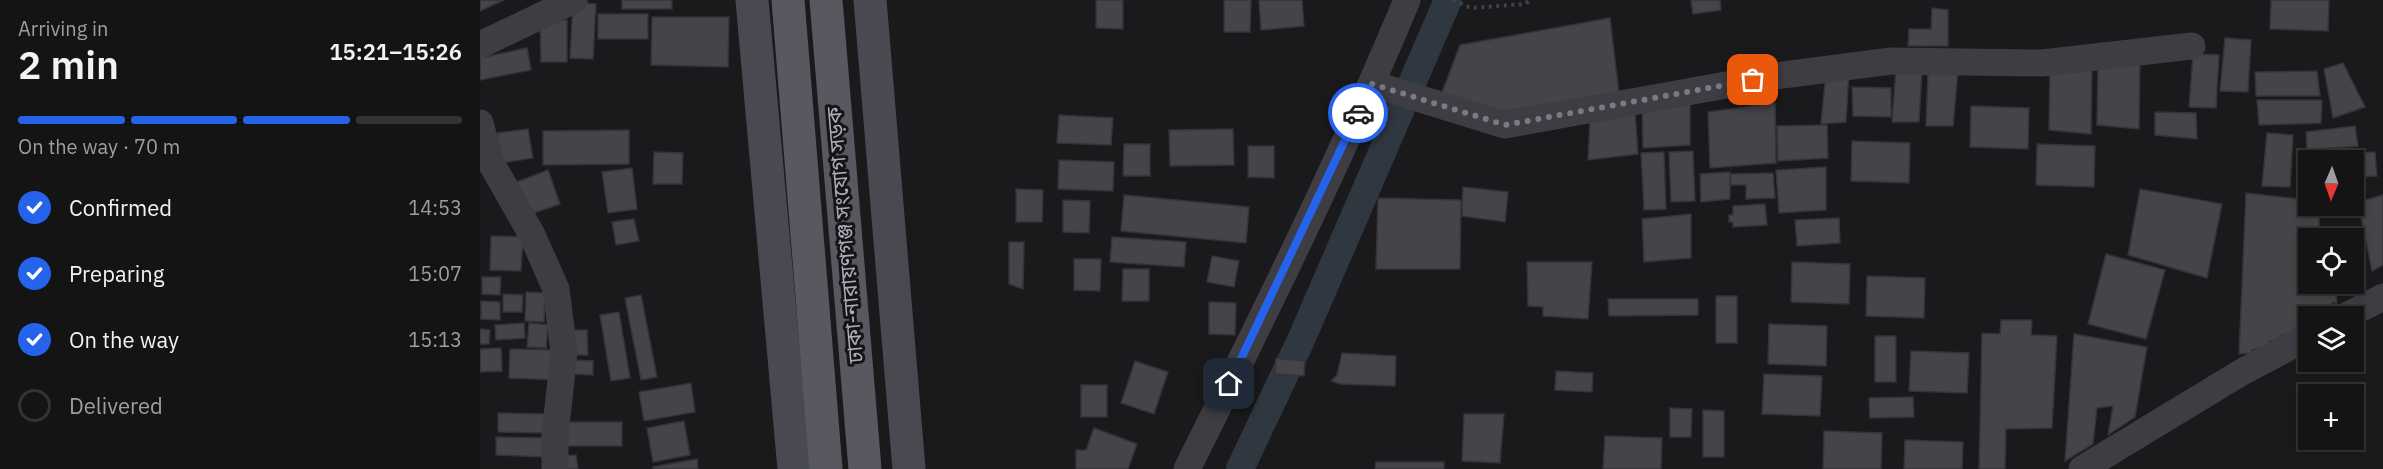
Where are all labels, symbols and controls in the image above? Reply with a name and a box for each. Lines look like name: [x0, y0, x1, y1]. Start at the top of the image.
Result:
text: Arriving in: [18, 15, 108, 42]
text: 15:21–15:26: [329, 37, 462, 66]
text: 2 min: [18, 39, 119, 90]
pin: [1727, 54, 1778, 105]
icon: bag: [1736, 63, 1769, 96]
courier: [1328, 83, 1388, 143]
icon: car: [1342, 97, 1375, 130]
street label: ঢাকা-নারায়ণগঞ্জ সংযোগ সড়ক: [819, 105, 869, 365]
text: On the way · 70 m: [18, 133, 180, 160]
north arrow: [2298, 150, 2364, 216]
map controls: [2298, 150, 2364, 450]
icon: check: [18, 191, 51, 224]
text: Confirmed: [69, 193, 172, 222]
text: 14:53: [408, 194, 462, 221]
button: locate: [2298, 228, 2364, 294]
icon: check: [18, 257, 51, 290]
text: Preparing: [69, 259, 164, 288]
text: 15:07: [408, 260, 462, 287]
button: layers: [2298, 306, 2364, 372]
icon: check: [18, 323, 51, 356]
text: On the way: [69, 325, 179, 354]
text: 15:13: [408, 326, 462, 353]
pin: [1203, 358, 1254, 409]
icon: home: [1212, 367, 1245, 400]
button: +: [2298, 384, 2364, 450]
text: Delivered: [69, 391, 163, 420]

